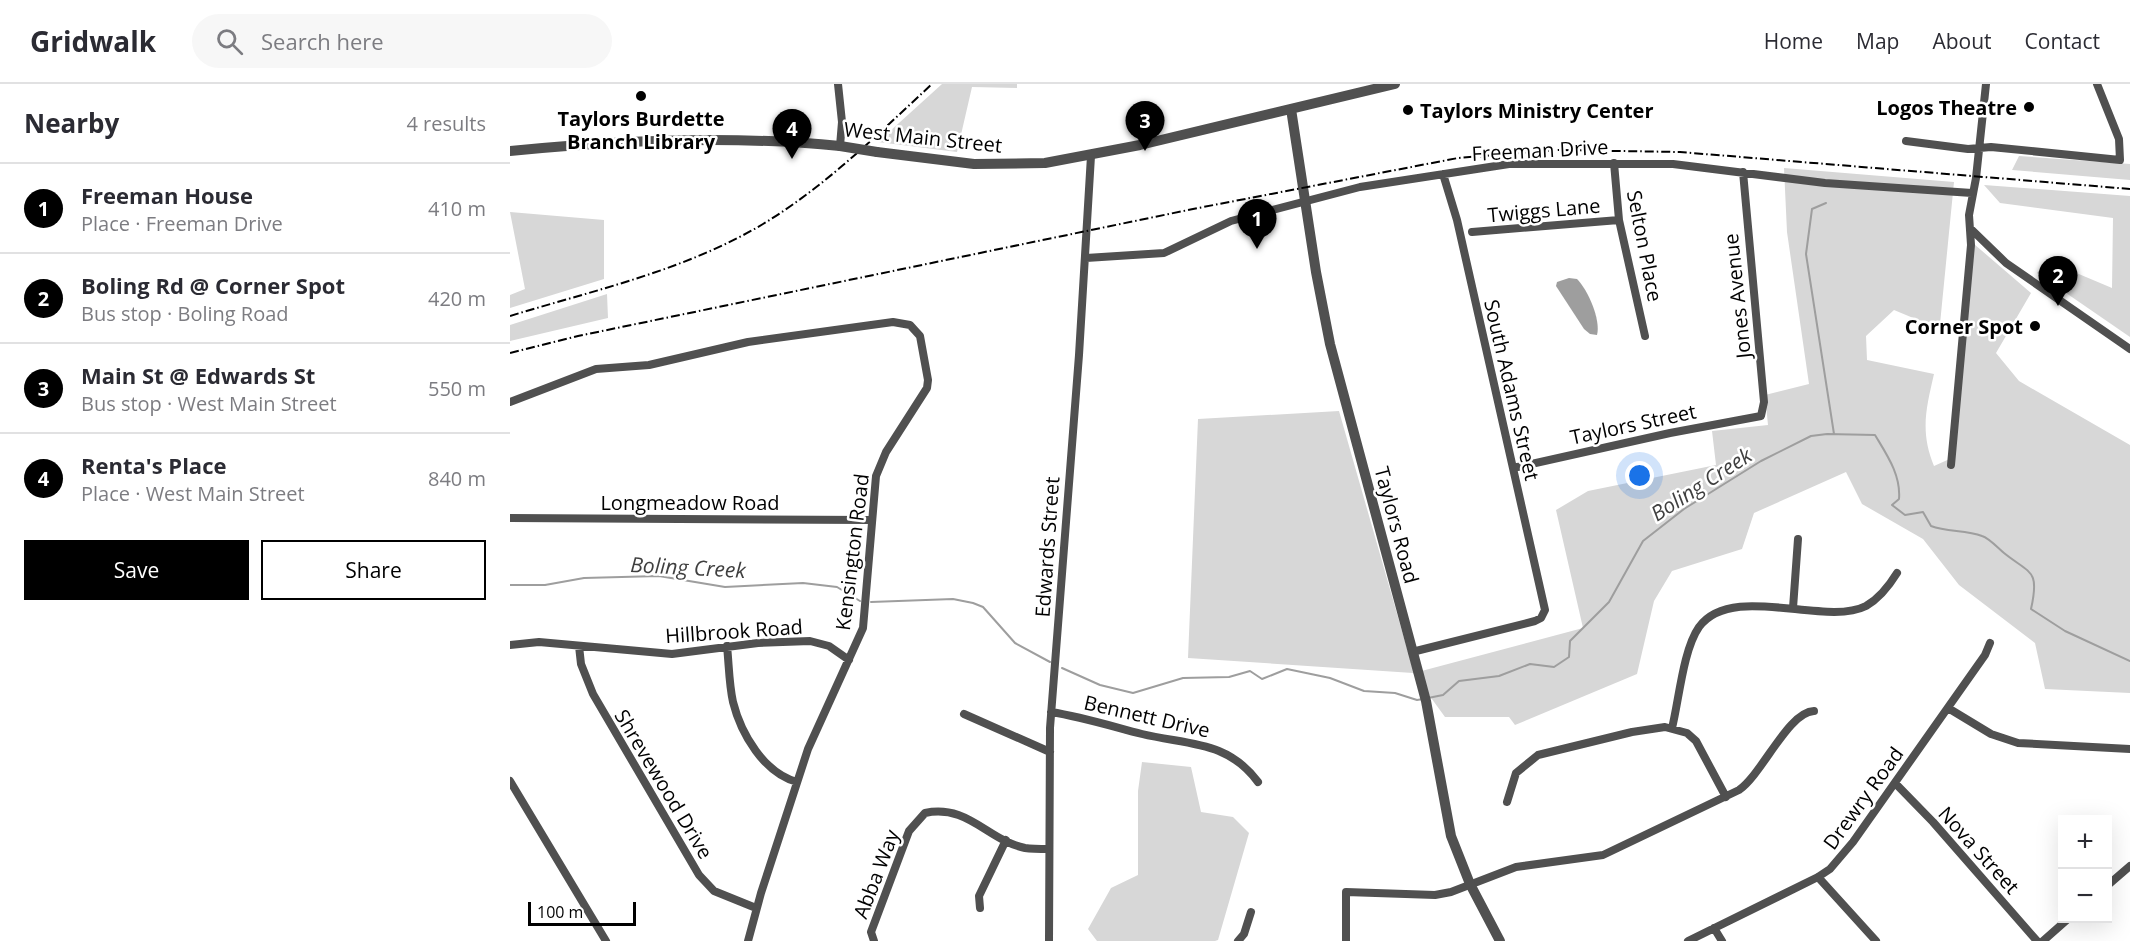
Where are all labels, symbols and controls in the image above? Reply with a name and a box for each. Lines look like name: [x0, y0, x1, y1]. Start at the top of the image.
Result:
search box: [192, 14, 612, 68]
text: Gridwalk: [30, 22, 156, 60]
icon: search: [213, 25, 246, 58]
text: Search here: [261, 26, 384, 56]
text: Home: [1764, 27, 1823, 55]
text: Map: [1856, 27, 1899, 55]
text: About: [1932, 27, 1992, 55]
text: Contact: [2025, 27, 2100, 55]
marker: Taylors Burdette Branch Library: [634, 89, 648, 103]
place label: Logos Theatre: [1876, 94, 2017, 121]
place label: Taylors Ministry Center: [1420, 97, 1654, 124]
marker: Logos Theatre: [2022, 100, 2036, 114]
pin: 3: [1126, 101, 1164, 151]
marker: Taylors Ministry Center: [1401, 103, 1415, 117]
text: Nearby: [24, 105, 119, 141]
place label: Taylors Burdette Branch Library: [557, 105, 725, 155]
text: 4 results: [406, 110, 486, 137]
pin: 4: [772, 110, 812, 159]
street label: West Main Street: [843, 115, 1003, 159]
street label: Freeman Drive: [1471, 133, 1609, 167]
text: Freeman House: [81, 180, 253, 210]
street label: Selton Place: [1621, 188, 1669, 304]
street label: Twiggs Lane: [1487, 192, 1601, 228]
text: 1: [38, 195, 49, 222]
text: 410 m: [428, 195, 486, 222]
pin: 1: [1238, 200, 1276, 249]
text: Place · Freeman Drive: [81, 210, 283, 237]
street label: Jones Avenue: [1717, 232, 1757, 362]
pin: 2: [2038, 256, 2078, 306]
text: Boling Rd @ Corner Spot: [81, 270, 345, 300]
text: 2: [38, 285, 49, 312]
text: 420 m: [428, 285, 486, 312]
street label: South Adams Street: [1478, 297, 1546, 483]
text: Bus stop · Boling Road: [81, 300, 289, 327]
place label: Corner Spot: [1905, 313, 2023, 340]
marker: Corner Spot: [2028, 319, 2042, 333]
text: Main St @ Edwards St: [81, 360, 315, 390]
text: 3: [38, 375, 49, 402]
text: 550 m: [428, 375, 486, 402]
text: Bus stop · West Main Street: [81, 390, 337, 417]
street label: Taylors Street: [1568, 397, 1698, 451]
water label: Boling Creek: [1645, 440, 1758, 527]
text: Renta's Place: [81, 450, 226, 480]
your location: [1625, 461, 1654, 490]
street label: Taylors Road: [1368, 464, 1426, 586]
text: 4: [38, 465, 49, 492]
text: 840 m: [428, 465, 486, 492]
street label: Kensington Road: [829, 472, 875, 632]
street label: Edwards Street: [1029, 476, 1065, 618]
text: Place · West Main Street: [81, 480, 305, 507]
street label: Longmeadow Road: [600, 489, 780, 516]
button: Save: [24, 540, 249, 600]
button: Share: [261, 540, 486, 600]
water label: Boling Creek: [630, 550, 747, 584]
street label: Hillbrook Road: [664, 613, 804, 649]
street label: Bennett Drive: [1081, 688, 1213, 744]
street label: Shrevewood Drive: [609, 704, 719, 864]
street label: Drewry Road: [1817, 741, 1909, 855]
street label: Nova Street: [1932, 800, 2026, 900]
map controls: [2058, 815, 2112, 923]
button: +: [2058, 815, 2112, 869]
street label: Abba Way: [847, 825, 906, 922]
button: −: [2058, 869, 2112, 923]
scale bar: [528, 899, 636, 926]
text: 100 m: [537, 901, 583, 923]

